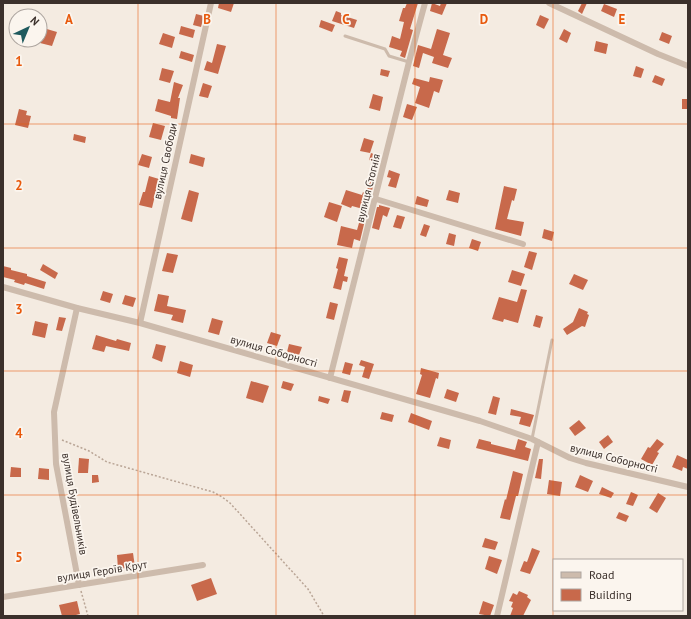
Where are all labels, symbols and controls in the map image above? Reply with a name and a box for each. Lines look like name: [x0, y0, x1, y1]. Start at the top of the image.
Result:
north arrow: [8, 8, 48, 48]
text: A: [65, 11, 73, 28]
text: B: [203, 11, 211, 28]
text: C: [342, 11, 350, 28]
text: D: [480, 11, 488, 28]
text: E: [619, 11, 626, 28]
text: N: [27, 13, 42, 28]
text: 1: [15, 53, 23, 70]
street label: вулиця Свободи: [150, 122, 180, 200]
street label: вулиця Стогнія: [353, 152, 383, 224]
text: 2: [15, 177, 23, 194]
text: 3: [15, 301, 23, 318]
street label: вулиця Соборності: [229, 332, 319, 370]
text: 4: [15, 425, 23, 442]
street label: вулиця Соборності: [569, 440, 659, 476]
street label: вулиця Будівельників: [59, 452, 91, 556]
text: 5: [15, 549, 23, 566]
street label: вулиця Героїв Крут: [56, 557, 149, 585]
legend: [553, 559, 683, 611]
text: Road: [589, 567, 614, 582]
text: Building: [589, 587, 632, 602]

